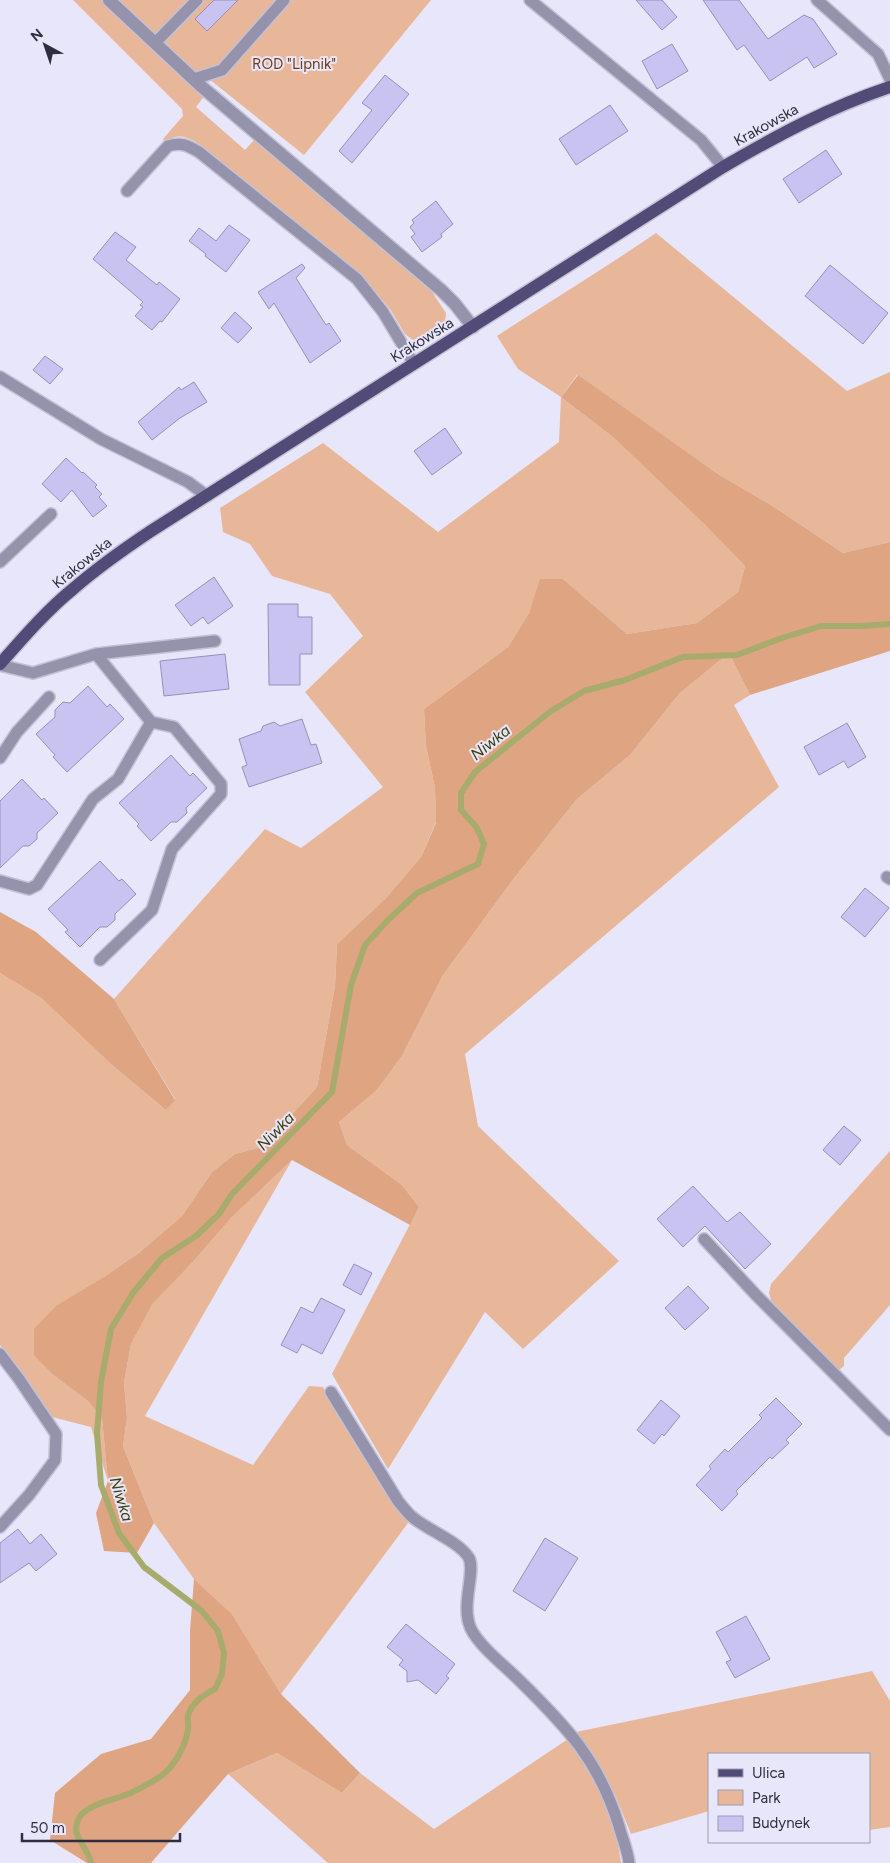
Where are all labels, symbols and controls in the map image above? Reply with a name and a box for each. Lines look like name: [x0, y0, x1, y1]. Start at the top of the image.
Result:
north arrow: [20, 20, 70, 70]
text: N: [27, 25, 47, 45]
park label: ROD "Lipnik": [252, 55, 336, 73]
street label: Krakowska: [731, 100, 801, 150]
street label: Krakowska: [387, 314, 457, 366]
street label: Krakowska: [49, 534, 115, 592]
water label: Niwka: [467, 721, 514, 764]
water label: Niwka: [253, 1108, 298, 1154]
water label: Niwka: [106, 1475, 137, 1524]
legend: [708, 1753, 870, 1843]
text: Ulica: [752, 1764, 785, 1782]
text: Park: [752, 1789, 781, 1807]
scale bar: [22, 1810, 180, 1842]
text: Budynek: [752, 1814, 811, 1832]
text: 50 m: [30, 1819, 65, 1837]

